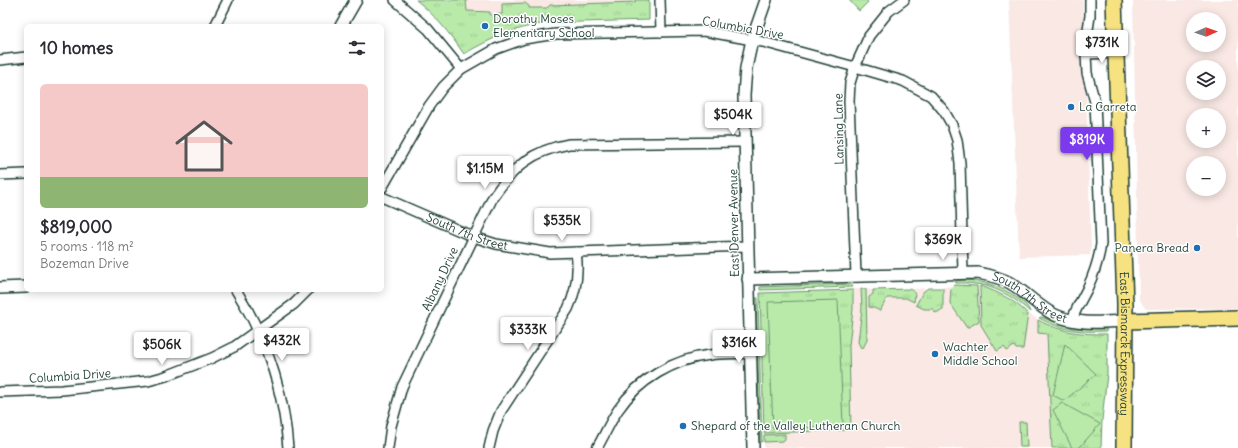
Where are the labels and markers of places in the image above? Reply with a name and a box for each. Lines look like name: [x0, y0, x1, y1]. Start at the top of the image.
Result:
place label: Dorothy Moses Elementary School: [493, 11, 594, 40]
marker: Dorothy Moses Elementary School: [480, 21, 490, 31]
pin: $731K: [1074, 30, 1130, 64]
place label: La Carreta: [1079, 99, 1137, 114]
pin: $504K: [705, 102, 761, 136]
marker: La Carreta: [1066, 102, 1076, 112]
pin: $819K: [1059, 127, 1115, 161]
pin: $1.15M: [452, 156, 518, 190]
pin: $535K: [534, 208, 590, 242]
pin: $369K: [915, 227, 971, 261]
place label: Panera Bread: [1115, 240, 1189, 255]
marker: Panera Bread: [1192, 243, 1202, 253]
pin: $333K: [500, 317, 556, 351]
pin: $432K: [254, 328, 310, 362]
pin: $316K: [711, 330, 767, 364]
pin: $506K: [134, 332, 190, 366]
place label: Wachter Middle School: [943, 339, 1017, 368]
marker: Wachter Middle School: [930, 349, 940, 359]
place label: Shepard of the Valley Lutheran Church: [691, 418, 900, 433]
marker: Shepard of the Valley Lutheran Church: [678, 421, 688, 431]

